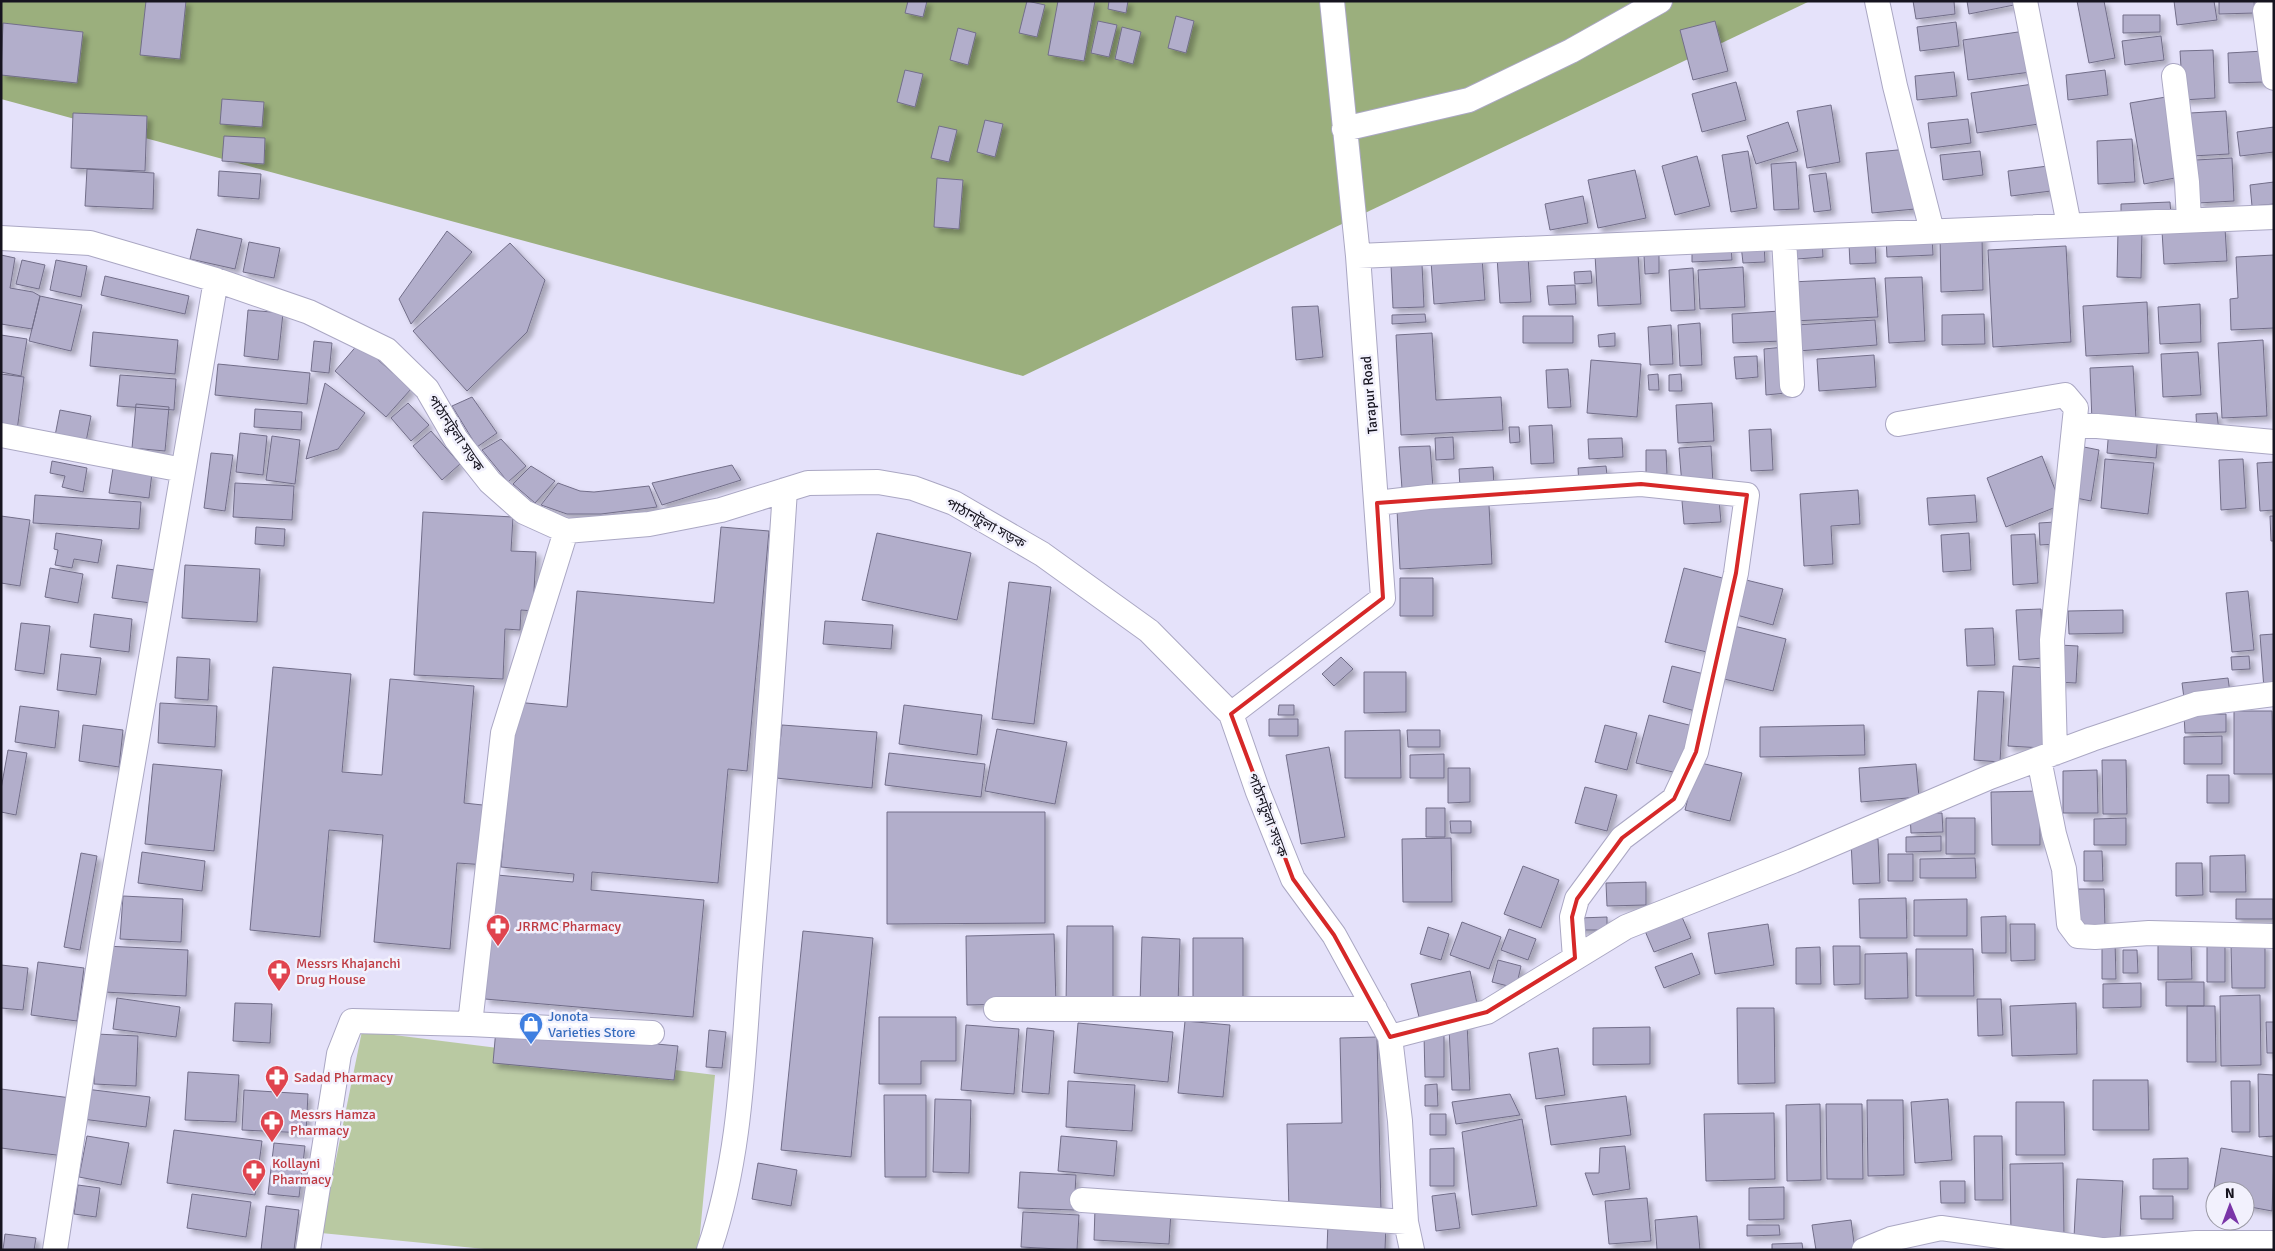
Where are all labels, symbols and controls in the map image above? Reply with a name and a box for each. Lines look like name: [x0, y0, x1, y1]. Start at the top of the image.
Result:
street label: Tarapur Road: [1358, 355, 1381, 435]
street label: পাঠানটুলা সড়ক: [424, 391, 488, 475]
street label: পাঠানটুলা সড়ক: [943, 494, 1030, 553]
street label: পাঠানটুলা সড়ক: [1243, 771, 1292, 860]
pharmacy icon: JRRMC Pharmacy: [485, 913, 511, 947]
place label: JRRMC Pharmacy: [516, 918, 622, 935]
place label: Messrs Khajanchi Drug House: [296, 955, 401, 988]
pharmacy icon: Messrs Khajanchi Drug House: [266, 958, 292, 992]
place label: Jonota Varieties Store: [548, 1008, 636, 1041]
shop icon: Jonota Varieties Store: [518, 1011, 544, 1045]
pharmacy icon: Sadad Pharmacy: [264, 1064, 290, 1098]
place label: Sadad Pharmacy: [294, 1069, 393, 1086]
place label: Messrs Hamza Pharmacy: [290, 1106, 376, 1139]
pharmacy icon: Messrs Hamza Pharmacy: [259, 1109, 285, 1143]
place label: Kollayni Pharmacy: [272, 1155, 332, 1188]
pharmacy icon: Kollayni Pharmacy: [241, 1158, 267, 1192]
north arrow: [2205, 1181, 2255, 1231]
text: N: [2225, 1185, 2235, 1202]

